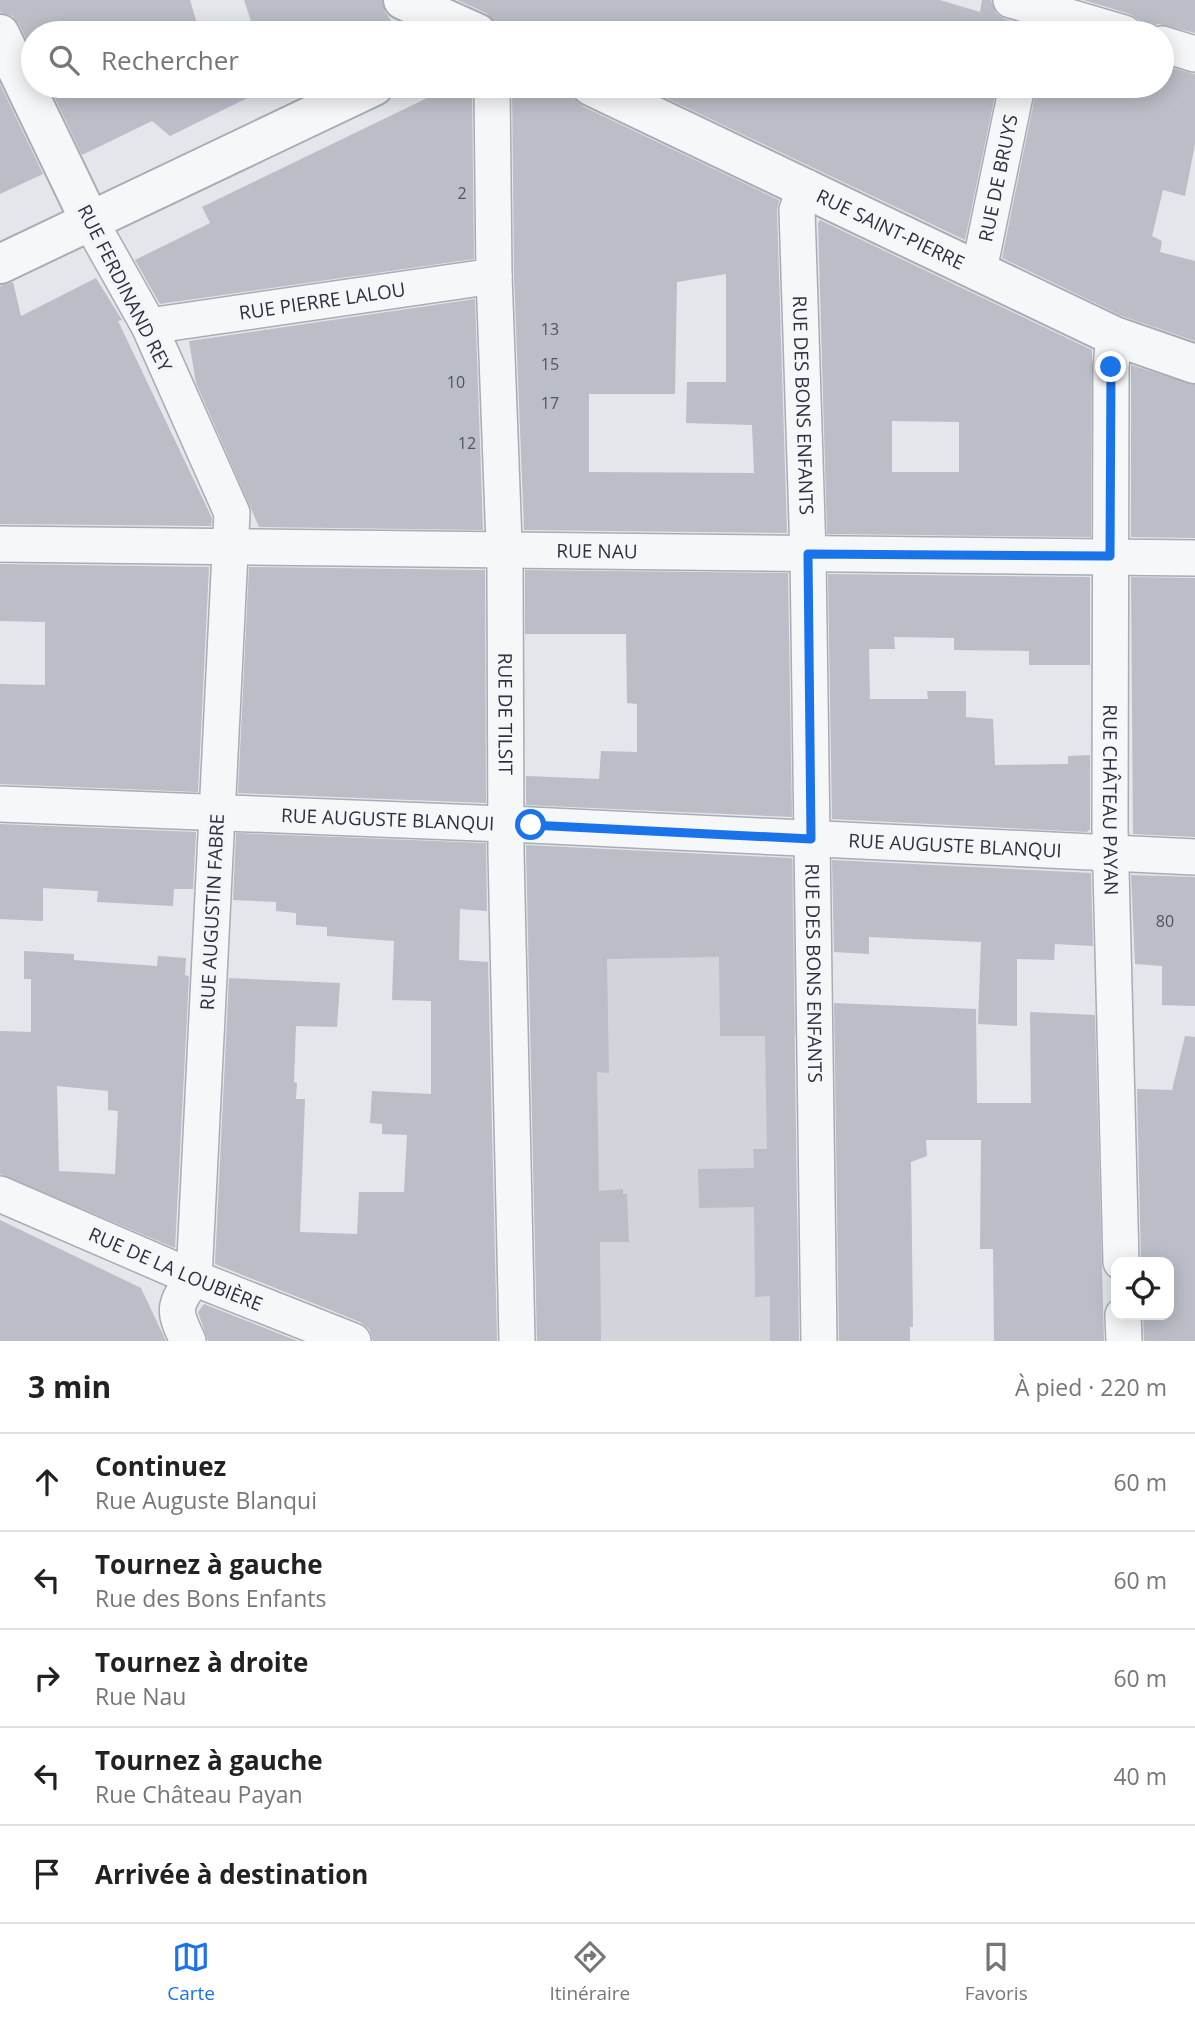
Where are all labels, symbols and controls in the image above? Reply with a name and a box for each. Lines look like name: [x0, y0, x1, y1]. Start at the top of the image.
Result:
search box: [21, 21, 1174, 98]
icon: search: [45, 41, 83, 79]
text: Rechercher: [101, 42, 239, 78]
street label: RUE DE BRUYS: [972, 112, 1024, 244]
house number: 2: [457, 182, 467, 204]
street label: RUE SAINT-PIERRE: [812, 183, 969, 276]
street label: RUE FERDINAND REY: [72, 200, 179, 376]
street label: RUE PIERRE LALOU: [237, 276, 407, 326]
street label: RUE DES BONS ENFANTS: [787, 295, 820, 515]
house number: 13: [541, 318, 559, 340]
route end: [1095, 351, 1126, 382]
house number: 15: [541, 353, 559, 375]
house number: 10: [447, 371, 465, 393]
house number: 17: [541, 392, 559, 414]
house number: 12: [458, 432, 476, 454]
street label: RUE NAU: [556, 538, 638, 564]
street label: RUE DE TILSIT: [492, 653, 519, 776]
street label: RUE CHÂTEAU PAYAN: [1097, 704, 1125, 896]
street label: RUE AUGUSTE BLANQUI: [281, 802, 495, 837]
route start: [515, 809, 546, 840]
street label: RUE AUGUSTIN FABRE: [194, 813, 230, 1011]
street label: RUE AUGUSTE BLANQUI: [848, 827, 1062, 864]
street label: RUE DES BONS ENFANTS: [799, 863, 828, 1083]
house number: 80: [1156, 910, 1174, 932]
street label: RUE DE LA LOUBIÈRE: [85, 1221, 266, 1317]
map controls: [1111, 1257, 1174, 1320]
button: locate: [1111, 1257, 1174, 1320]
text: 3 min: [28, 1366, 111, 1407]
text: À pied · 220 m: [1015, 1371, 1167, 1403]
text: Continuez: [95, 1448, 226, 1484]
icon: ahead: [28, 1463, 66, 1501]
text: 60 m: [1113, 1466, 1167, 1498]
text: Rue Auguste Blanqui: [95, 1484, 317, 1516]
text: Tournez à gauche: [95, 1546, 323, 1582]
icon: left: [28, 1561, 66, 1599]
text: 60 m: [1113, 1564, 1167, 1596]
text: Rue des Bons Enfants: [95, 1582, 327, 1614]
text: Tournez à droite: [95, 1644, 308, 1680]
icon: right: [28, 1659, 66, 1697]
text: 60 m: [1113, 1662, 1167, 1694]
text: Rue Nau: [95, 1680, 186, 1712]
text: Tournez à gauche: [95, 1742, 323, 1778]
icon: left: [28, 1757, 66, 1795]
text: 40 m: [1113, 1760, 1167, 1792]
text: Rue Château Payan: [95, 1778, 303, 1810]
icon: arrive: [28, 1855, 66, 1893]
text: Arrivée à destination: [95, 1856, 368, 1892]
tab: Carte: [167, 1938, 215, 2006]
tab: Itinéraire: [550, 1938, 630, 2006]
tab: Favoris: [965, 1938, 1028, 2006]

